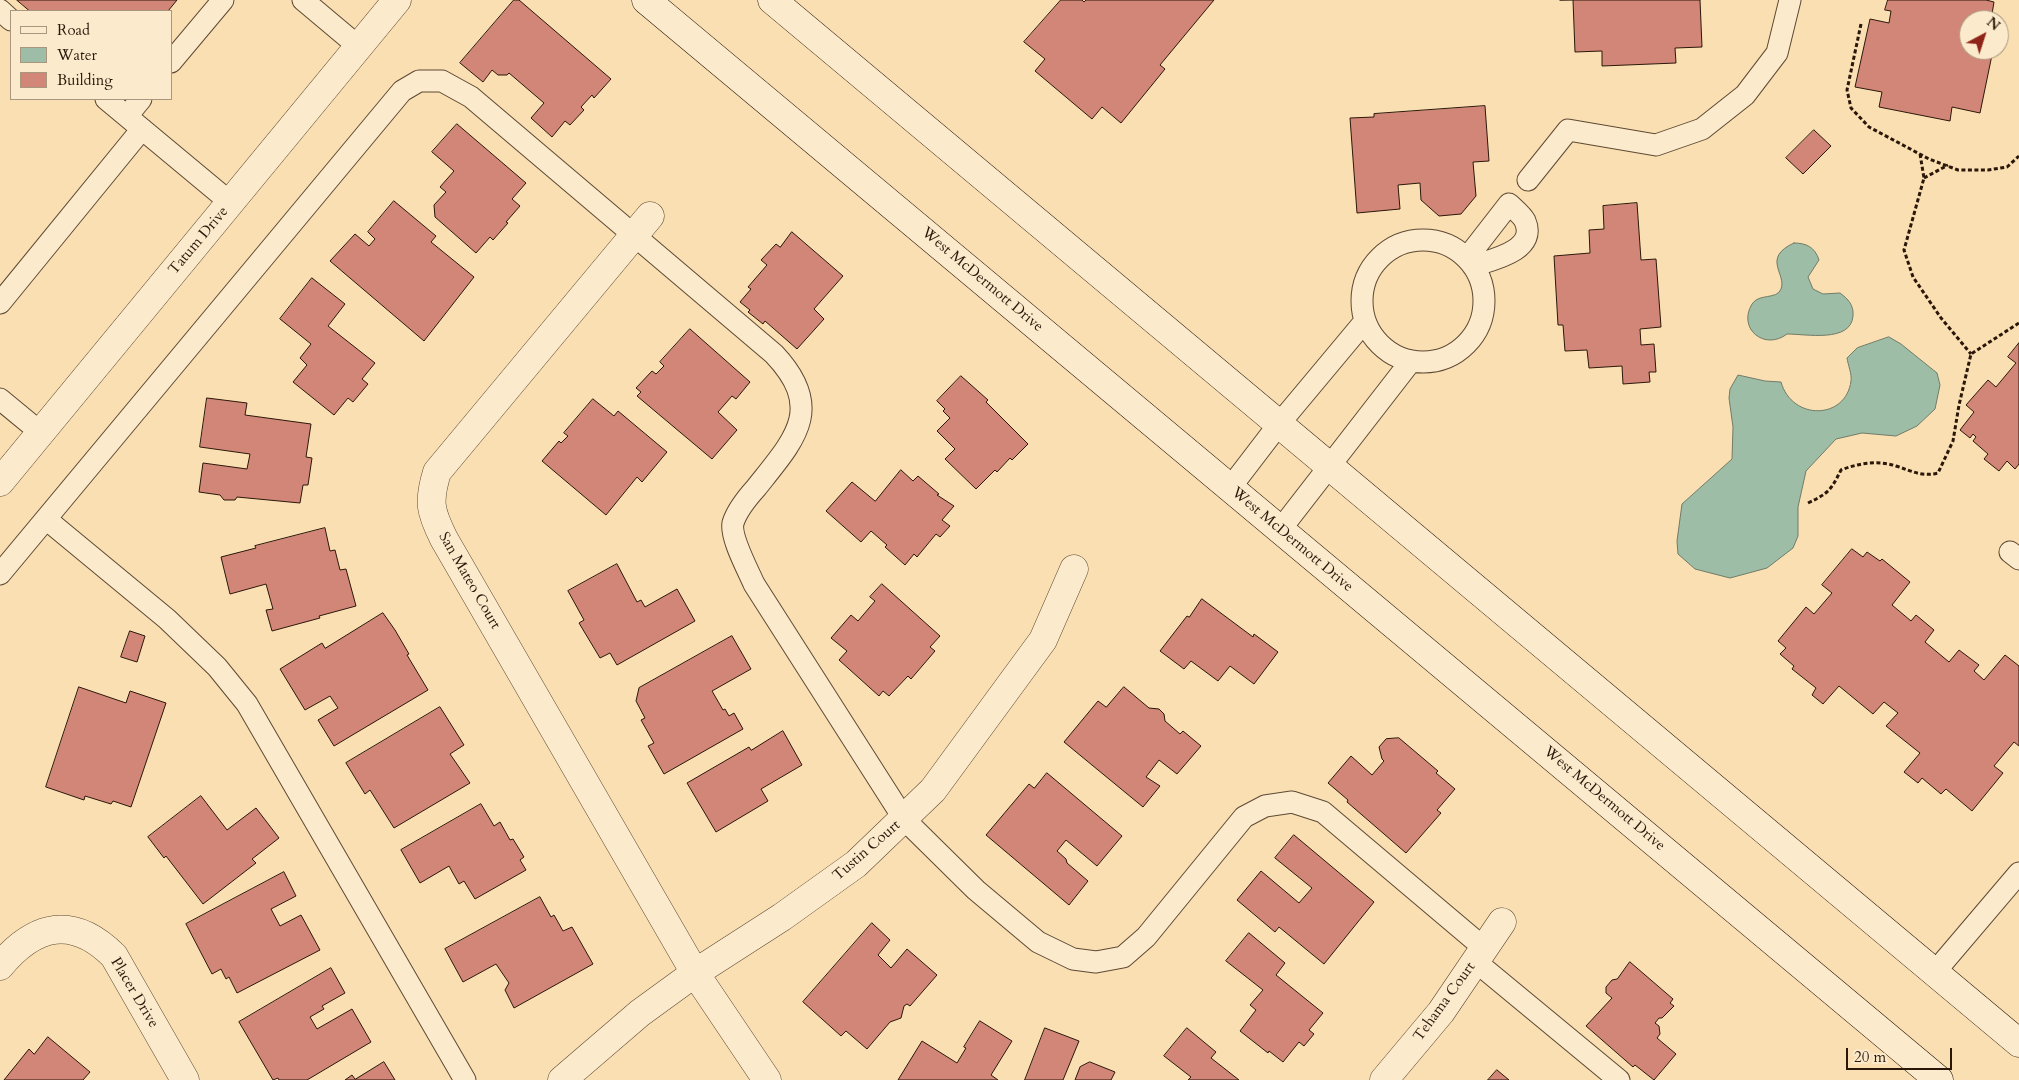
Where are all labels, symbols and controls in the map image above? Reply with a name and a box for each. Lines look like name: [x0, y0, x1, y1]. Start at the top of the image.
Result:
legend: [10, 10, 172, 100]
north arrow: [1959, 10, 2009, 60]
text: N: [1983, 13, 2004, 35]
text: Road: [57, 20, 90, 40]
text: Water: [57, 45, 97, 65]
text: Building: [57, 70, 113, 90]
street label: Tatum Drive: [165, 203, 233, 279]
street label: West McDermott Drive: [918, 224, 1046, 336]
street label: West McDermott Drive: [1228, 484, 1356, 596]
street label: San Mateo Court: [434, 529, 504, 633]
street label: West McDermott Drive: [1540, 743, 1668, 855]
street label: Tustin Court: [829, 817, 905, 885]
street label: Placer Drive: [106, 955, 162, 1031]
street label: Tehama Court: [1410, 959, 1480, 1045]
scale bar: [1849, 1038, 1955, 1070]
text: 20 m: [1854, 1047, 1886, 1067]

